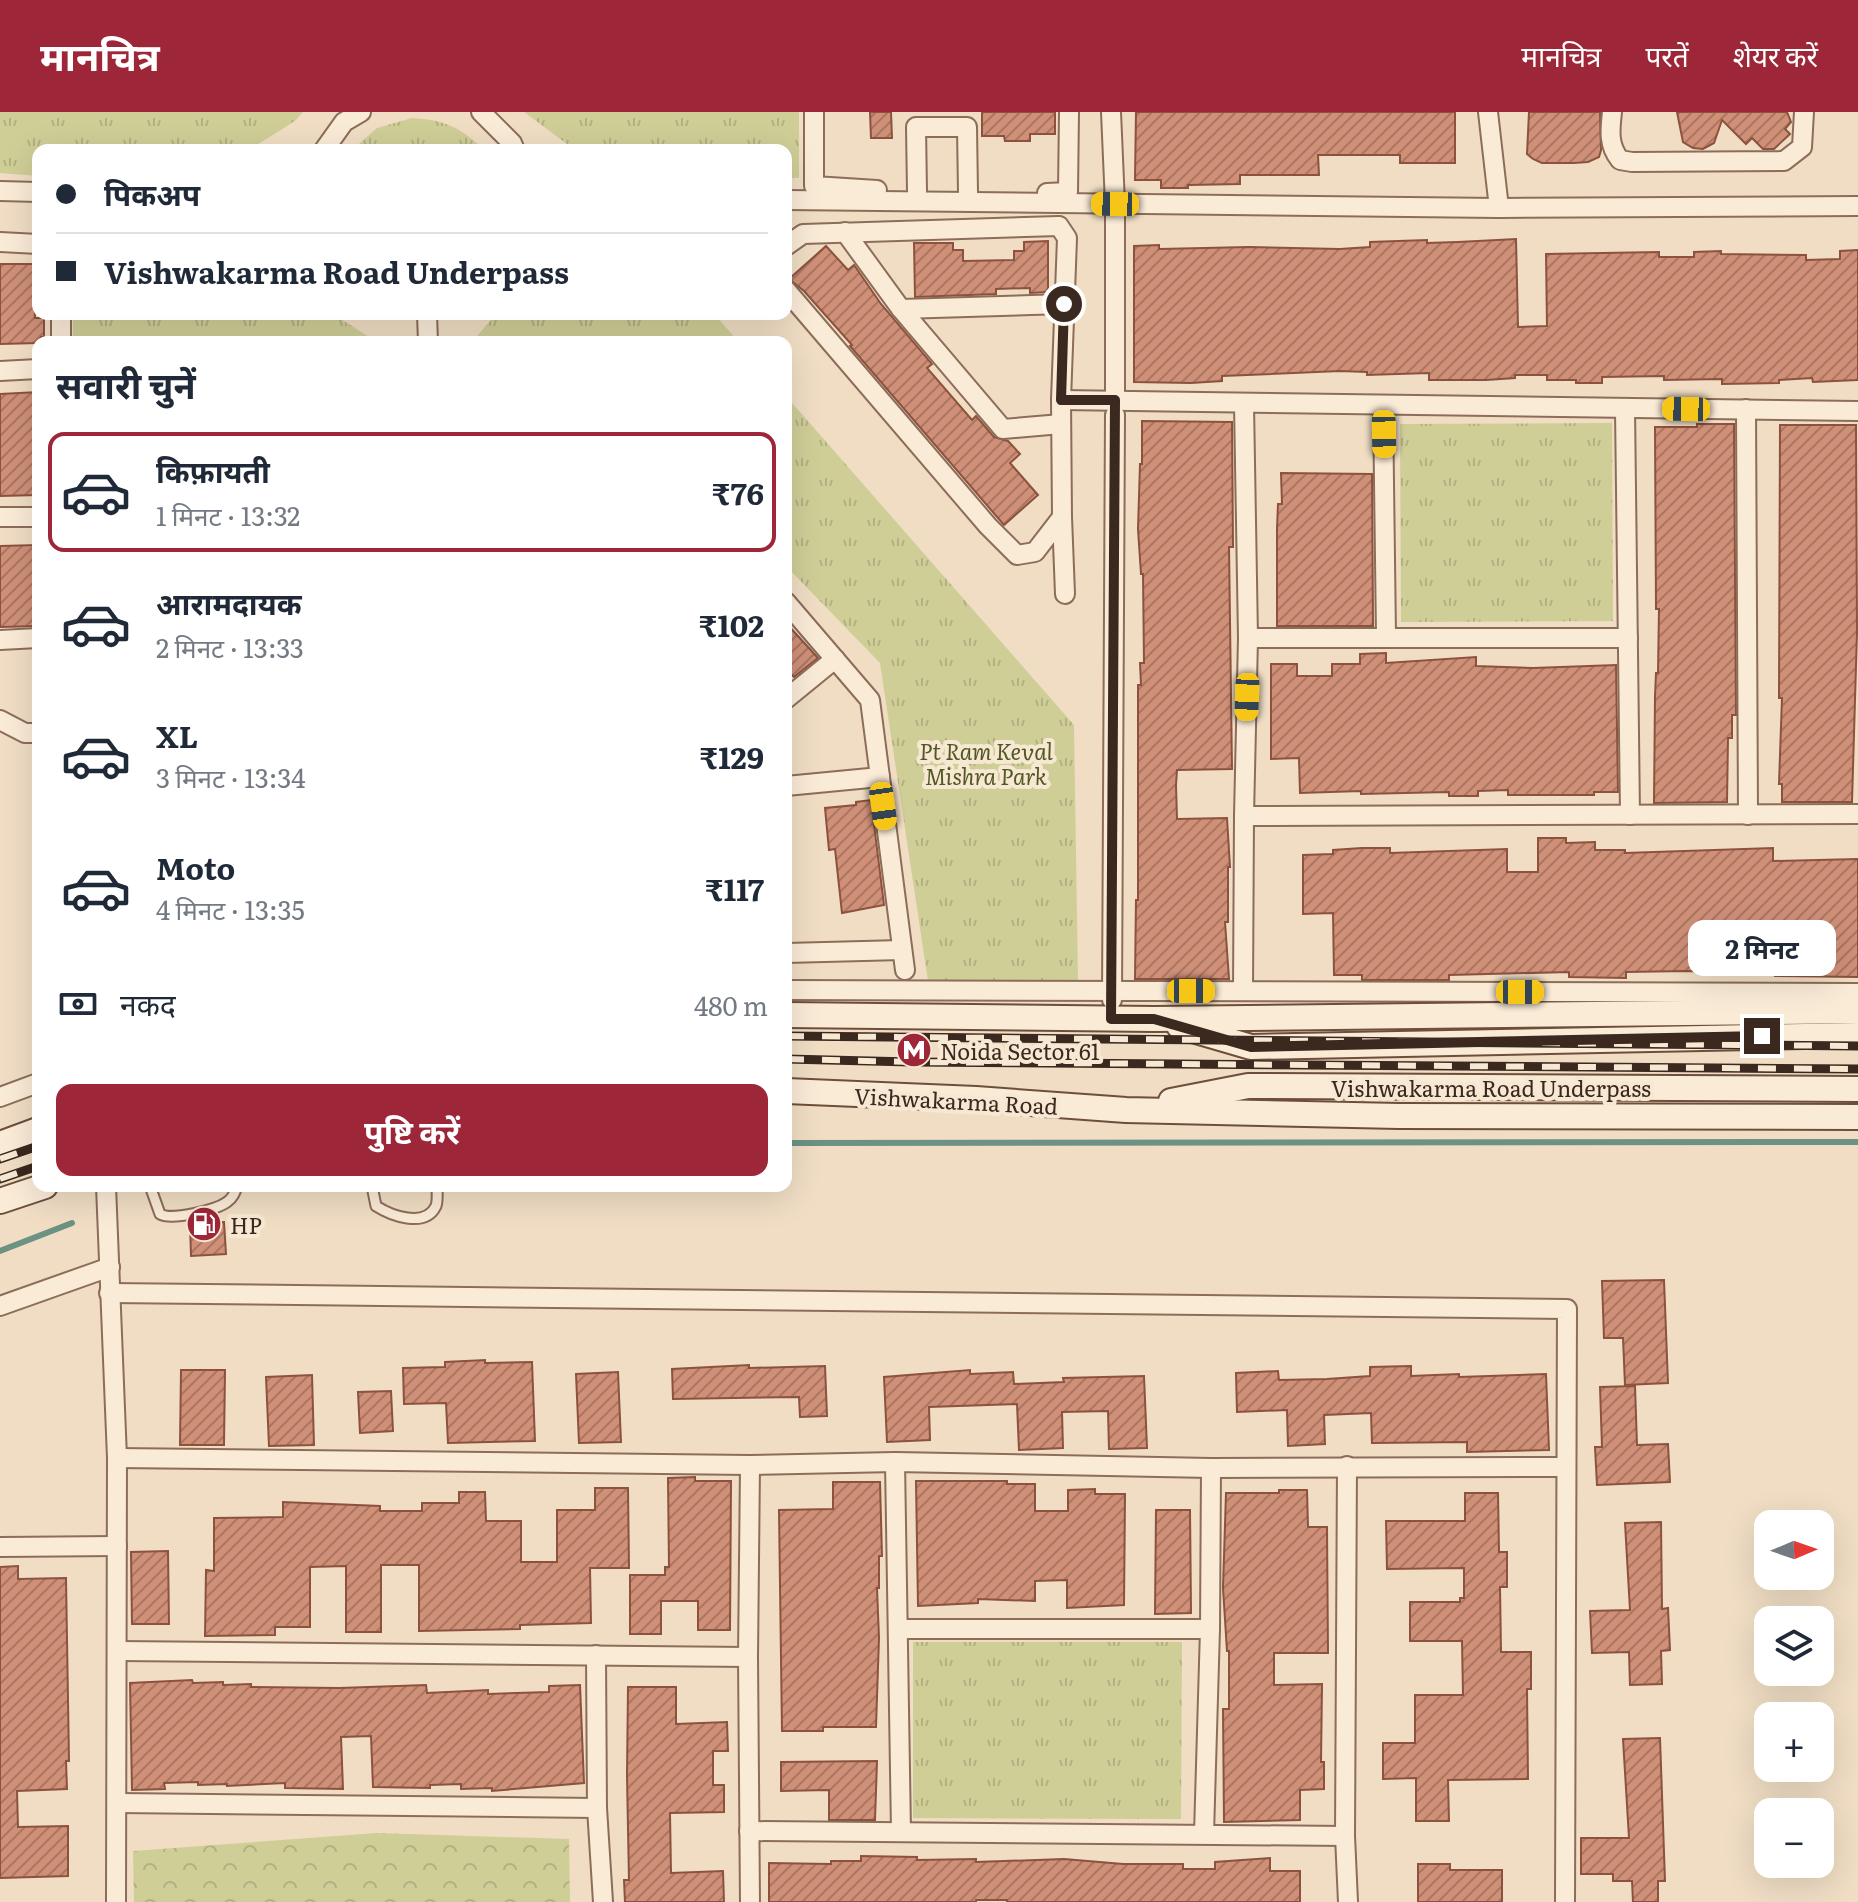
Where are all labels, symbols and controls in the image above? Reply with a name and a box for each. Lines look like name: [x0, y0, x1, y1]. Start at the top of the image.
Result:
text: मानचित्र: [40, 26, 160, 83]
text: मानचित्र: [1521, 34, 1601, 76]
text: परतें: [1645, 34, 1689, 76]
text: शेयर करें: [1733, 34, 1818, 76]
text: पिकअप: [104, 171, 200, 215]
car: [1091, 192, 1139, 216]
text: Vishwakarma Road Underpass: [104, 249, 569, 293]
route start: [1046, 286, 1082, 322]
text: सवारी चुनें: [56, 357, 196, 410]
car: [1662, 397, 1710, 421]
car: [1372, 410, 1396, 458]
text: किफ़ायती: [156, 448, 270, 492]
icon: car: [60, 456, 132, 528]
text: ₹76: [712, 470, 764, 514]
text: 1 मिनट · 13:32: [156, 495, 300, 534]
text: आरामदायक: [156, 580, 302, 624]
icon: car: [60, 588, 132, 660]
text: ₹102: [699, 602, 764, 646]
text: 2 मिनट · 13:33: [156, 627, 304, 666]
car: [1234, 673, 1260, 721]
text: XL: [156, 713, 198, 757]
icon: car: [60, 720, 132, 792]
text: ₹129: [700, 734, 764, 778]
park label: Pt Ram Keval Mishra Park: [919, 734, 1054, 792]
text: 3 मिनट · 13:34: [156, 757, 306, 796]
car: [868, 781, 898, 831]
text: Moto: [156, 845, 235, 889]
icon: car: [60, 852, 132, 924]
text: ₹117: [705, 866, 764, 910]
text: 4 मिनट · 13:35: [156, 889, 305, 928]
callout: 2 मिनट: [1688, 920, 1836, 976]
text: 2 मिनट: [1725, 928, 1799, 967]
car: [1167, 979, 1215, 1003]
car: [1496, 980, 1544, 1004]
text: नकद: [120, 981, 176, 1025]
icon: cash: [56, 982, 100, 1026]
text: 480 m: [694, 985, 768, 1024]
route end: [1744, 1018, 1780, 1054]
metro station icon: Noida Sector 61: [895, 1031, 933, 1069]
place label: Noida Sector 61: [940, 1034, 1100, 1067]
street label: Vishwakarma Road Underpass: [1331, 1071, 1651, 1104]
street label: Vishwakarma Road: [853, 1078, 1059, 1122]
button: पुष्टि करें: [56, 1084, 768, 1176]
fuel station icon: HP: [185, 1205, 223, 1243]
place label: HP: [230, 1208, 262, 1241]
north arrow: [1754, 1510, 1834, 1590]
map controls: [1754, 1510, 1834, 1878]
button: layers: [1754, 1606, 1834, 1686]
button: +: [1754, 1702, 1834, 1782]
button: −: [1754, 1798, 1834, 1878]

